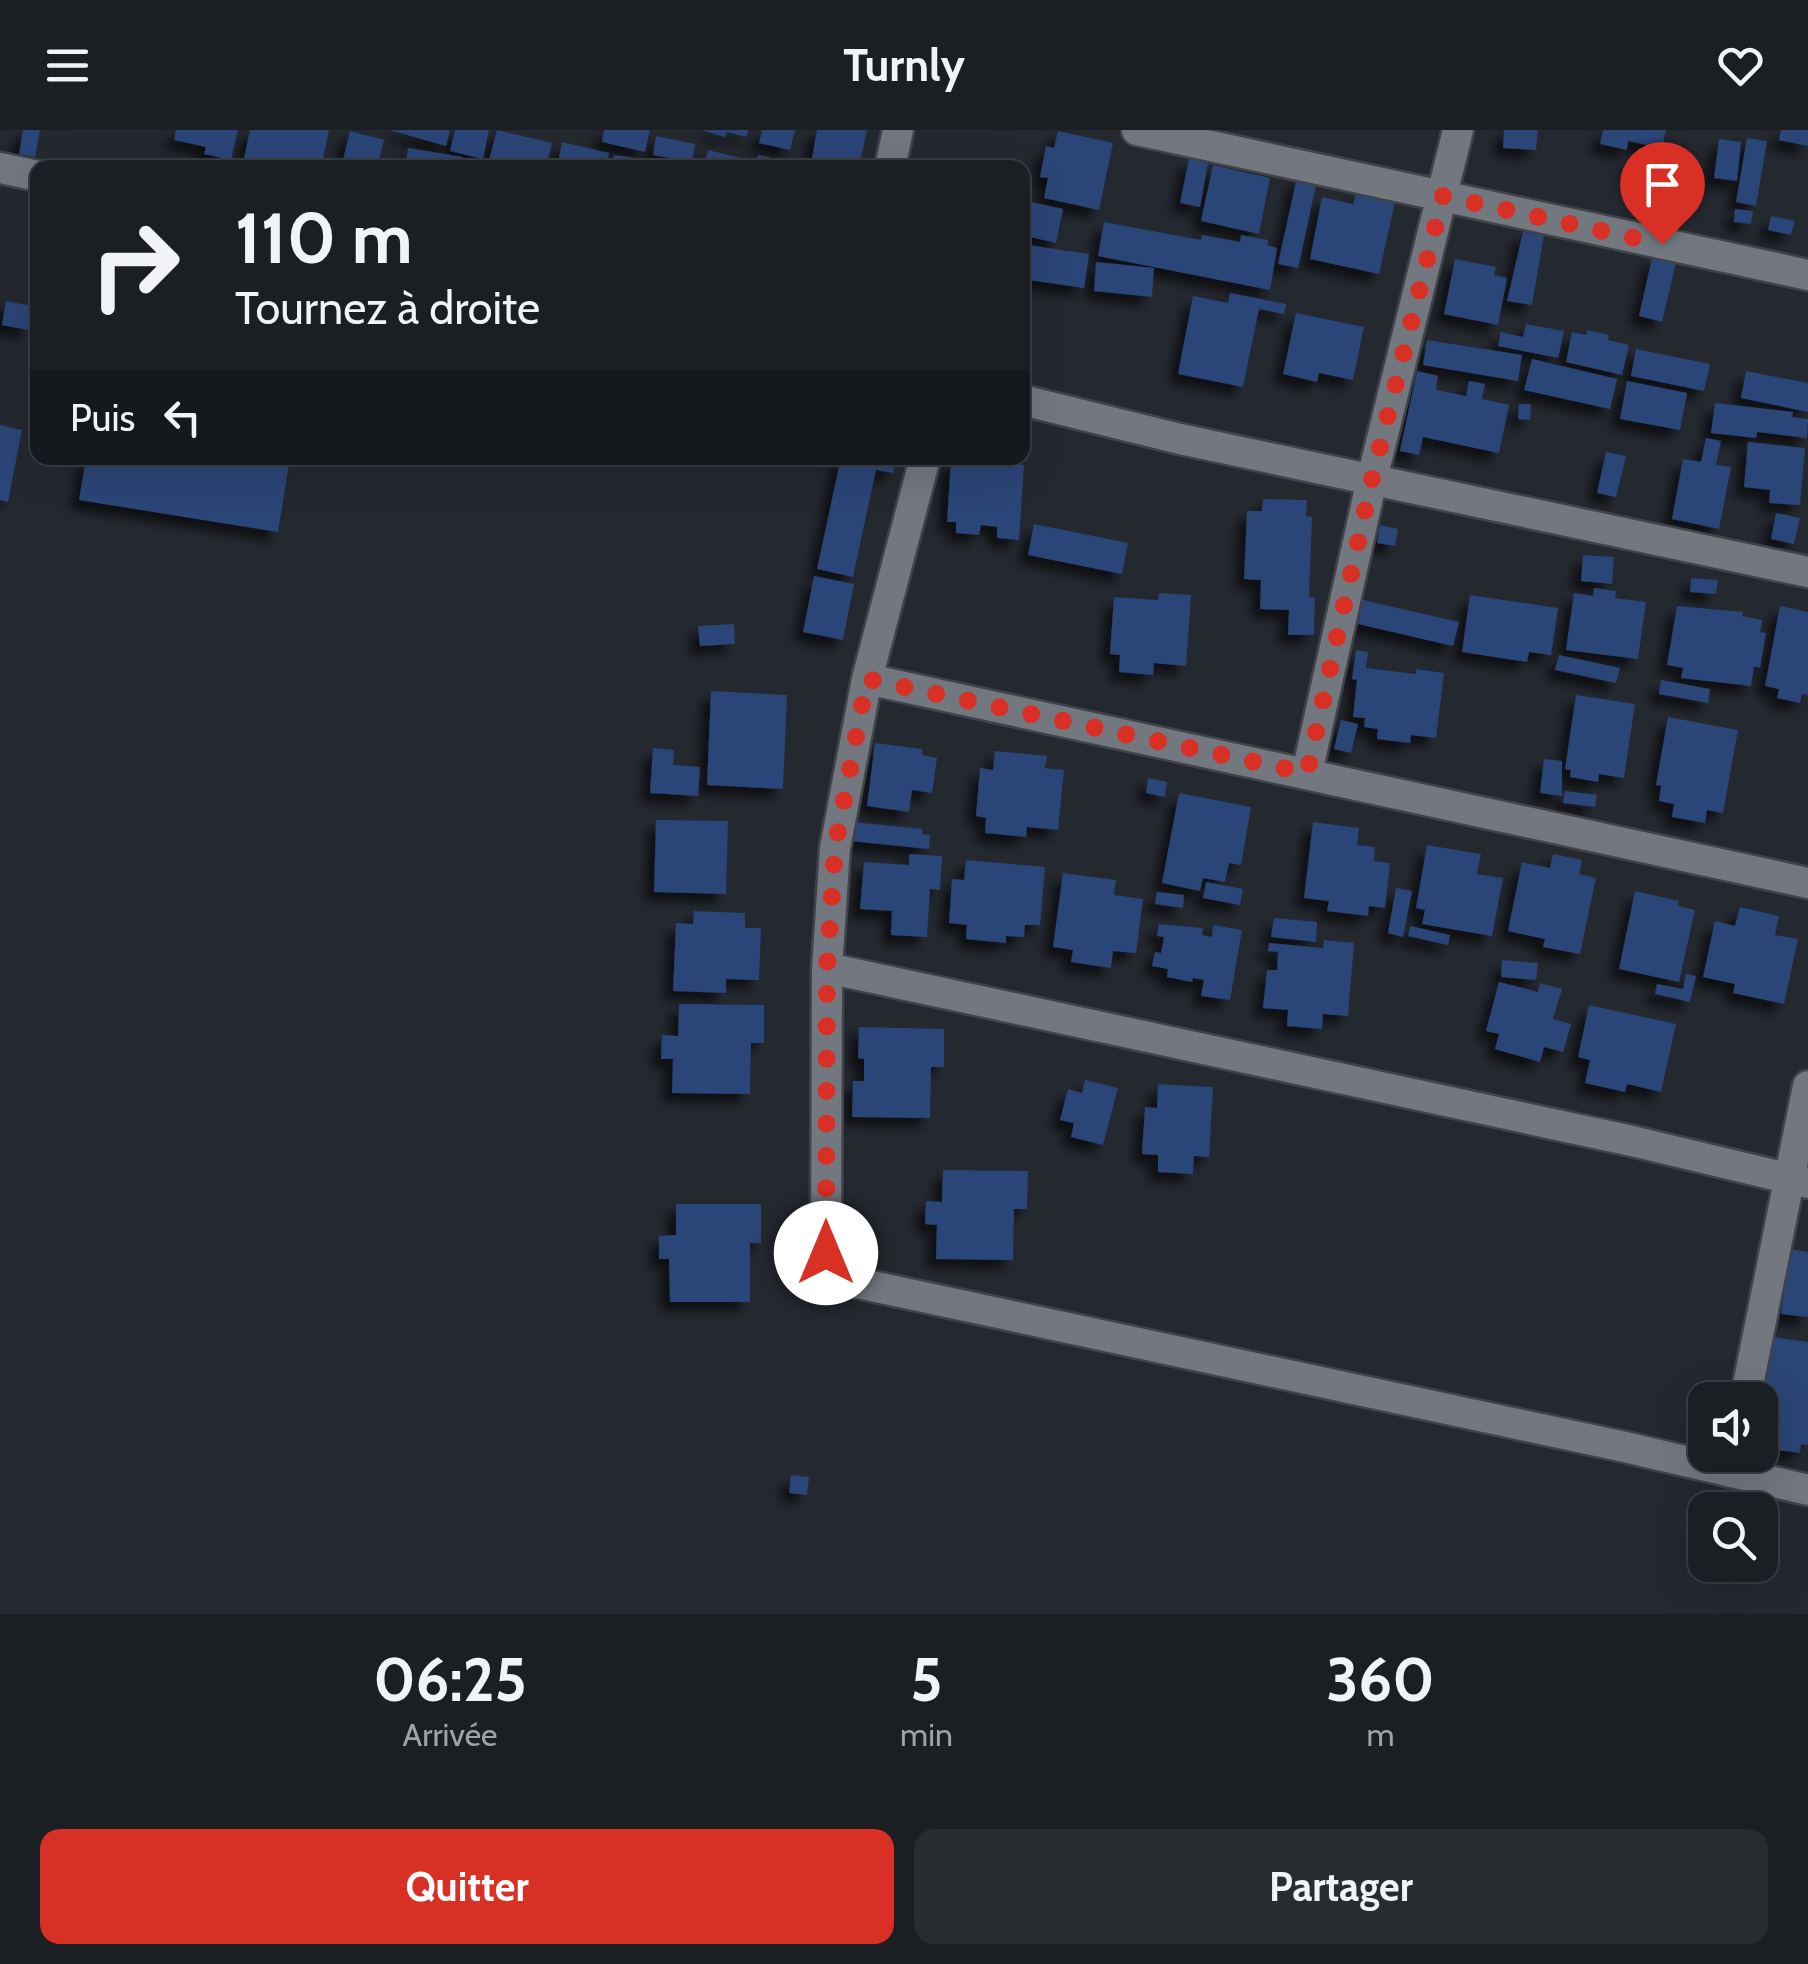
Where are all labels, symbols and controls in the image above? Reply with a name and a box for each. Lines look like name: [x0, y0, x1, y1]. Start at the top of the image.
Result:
icon: menu: [40, 38, 95, 93]
text: Turnly: [843, 38, 965, 92]
icon: heart: [1713, 38, 1768, 93]
pin: [1620, 142, 1705, 245]
icon: arrive: [1635, 157, 1690, 212]
text: 110 m: [235, 195, 413, 281]
icon: right: [70, 200, 200, 330]
text: Tournez à droite: [235, 281, 540, 335]
icon: left: [155, 390, 210, 445]
text: Puis: [70, 394, 135, 441]
position arrow: [774, 1201, 878, 1305]
map controls: [1688, 1382, 1778, 1582]
button: sound: [1688, 1382, 1778, 1472]
button: search: [1688, 1492, 1778, 1582]
text: 06:25: [373, 1643, 527, 1716]
text: 5: [910, 1643, 943, 1716]
text: 360: [1326, 1643, 1435, 1716]
text: Arrivée: [403, 1715, 498, 1754]
text: min: [900, 1715, 953, 1754]
text: m: [1366, 1715, 1394, 1754]
button: Quitter: [40, 1829, 894, 1944]
button: Partager: [914, 1829, 1768, 1944]

